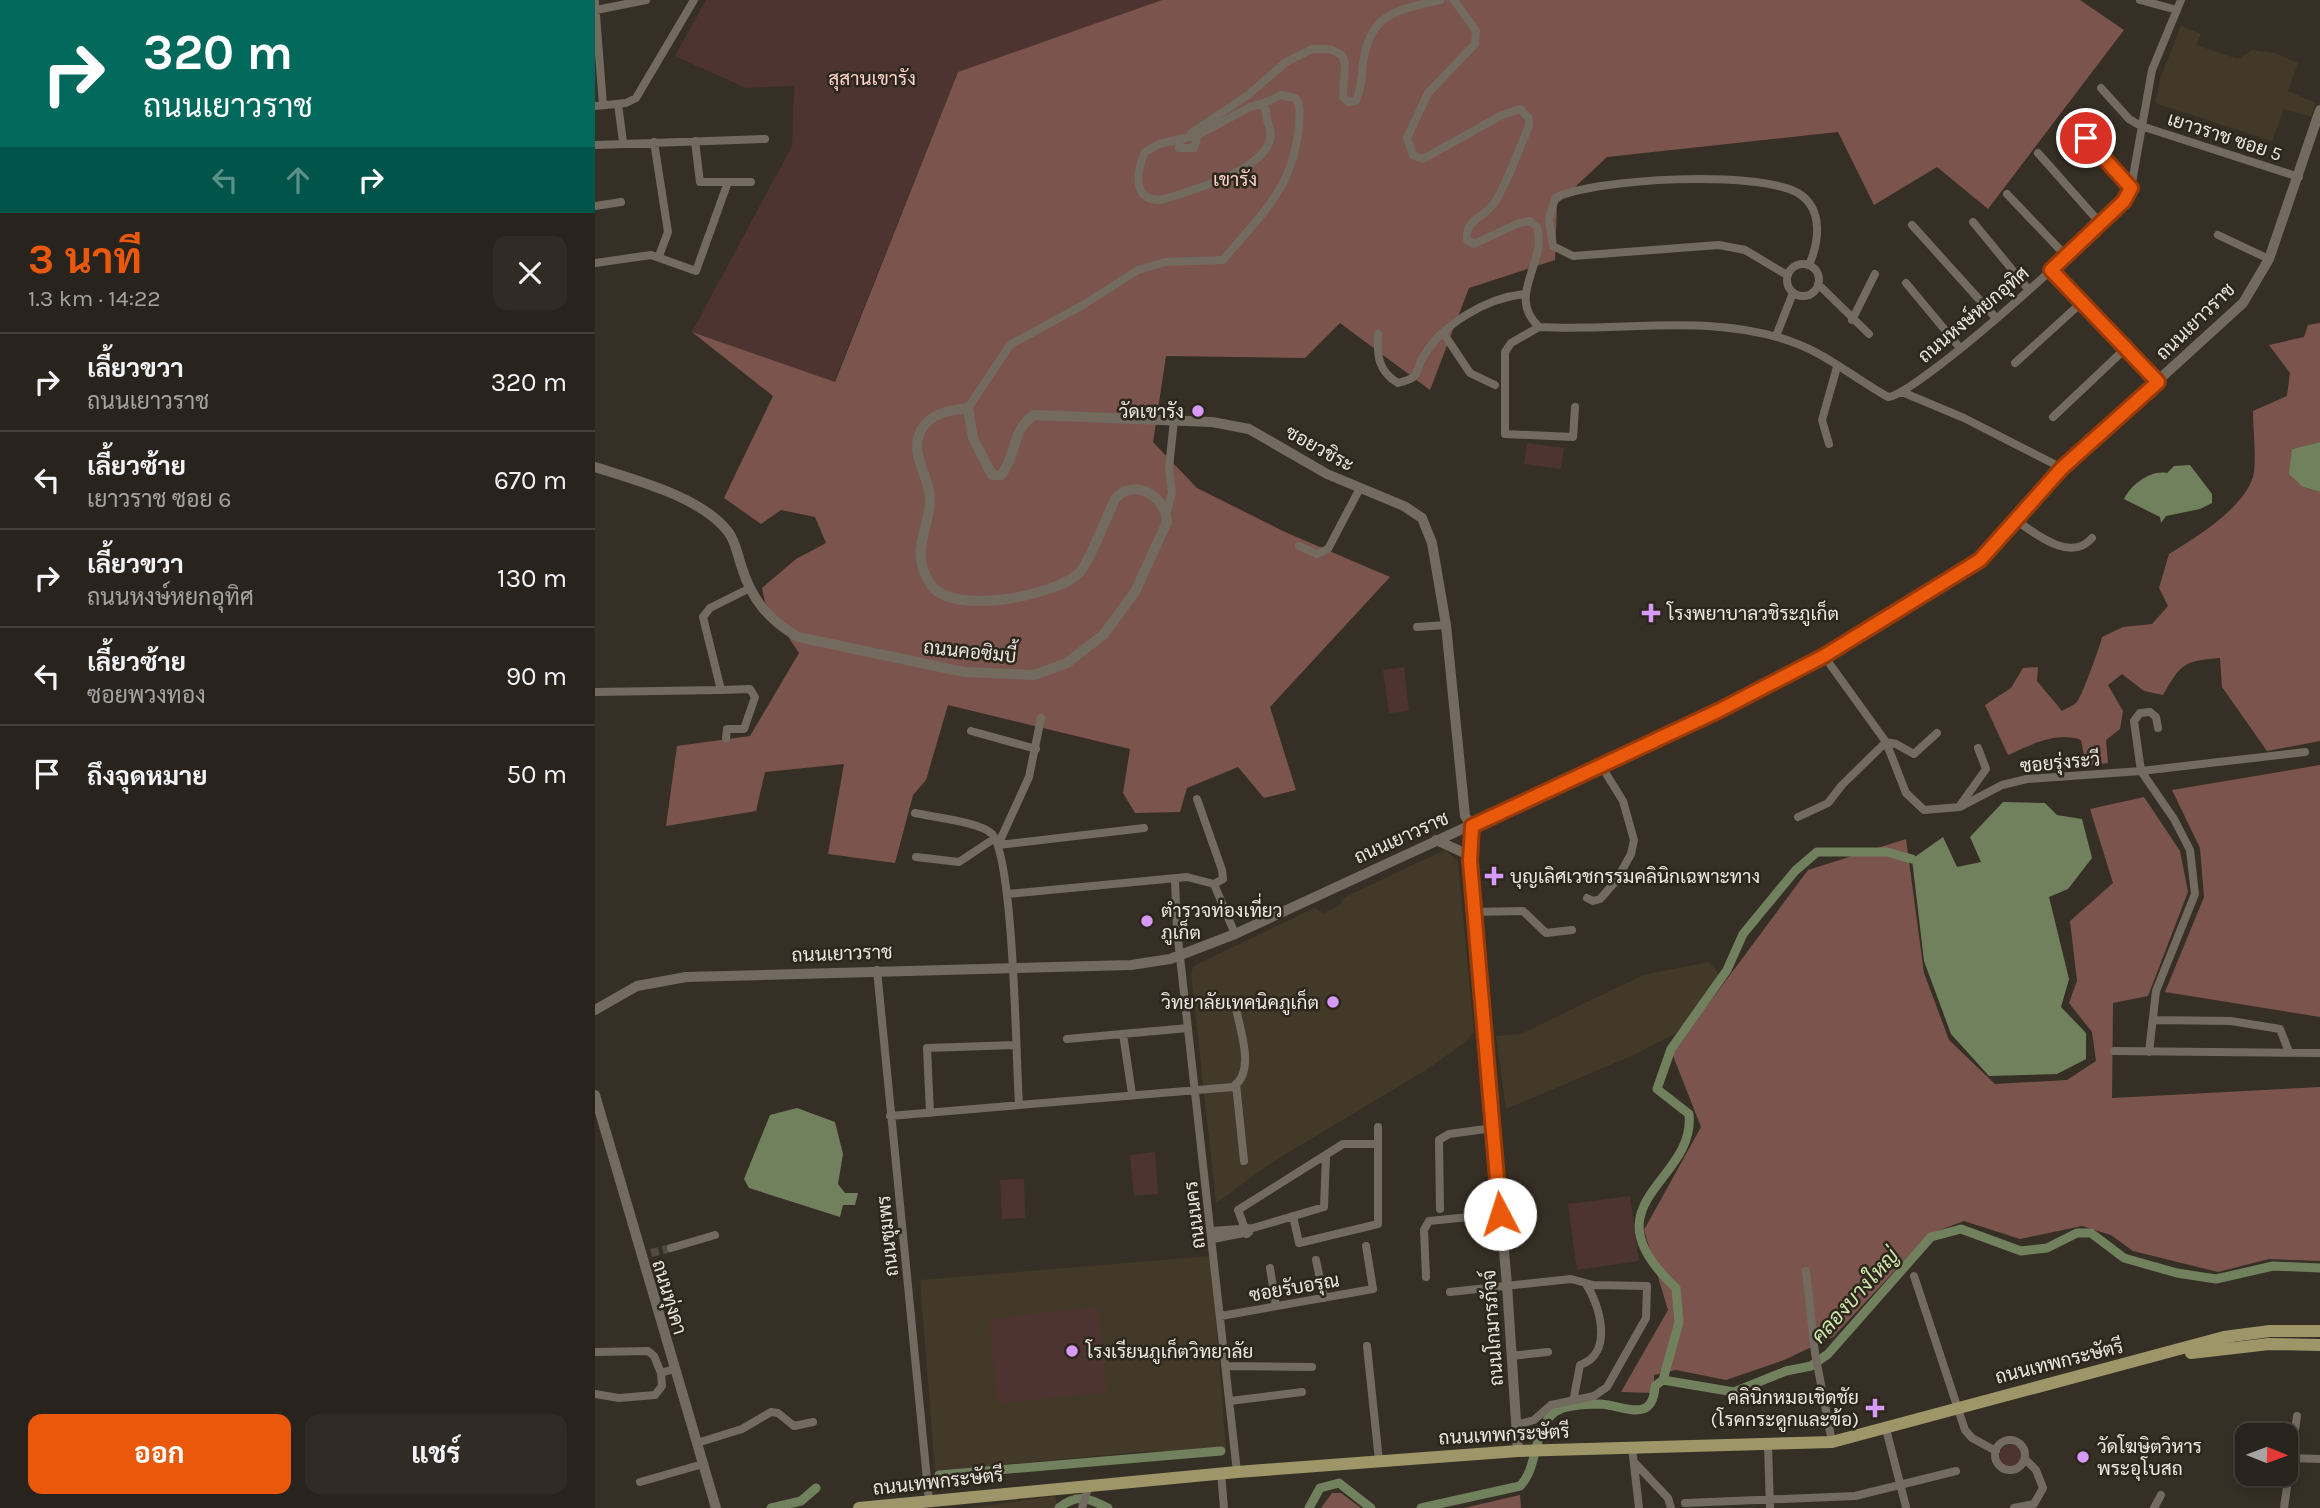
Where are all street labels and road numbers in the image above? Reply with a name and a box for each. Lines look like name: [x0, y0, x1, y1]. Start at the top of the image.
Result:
street label: เยาวราช ซอย 5: [2165, 108, 2285, 166]
street label: ถนนหงษ์หยกอุทิศ: [1913, 261, 2034, 368]
street label: ถนนเยาวราช: [2152, 279, 2240, 365]
street label: ซอยวชิระ: [1282, 421, 1357, 477]
street label: ถนนคอซิมบี้: [922, 628, 1019, 668]
street label: ซอยรุ่งระวี: [2019, 747, 2101, 778]
street label: ถนนเยาวราช: [1351, 807, 1452, 868]
street label: ถนนเยาวราช: [791, 941, 893, 967]
street label: ถนนนคร: [1180, 1180, 1210, 1250]
street label: ถนนชุมพร: [873, 1194, 904, 1277]
street label: ถนนทุ่งคา: [646, 1257, 692, 1338]
street label: ซอยรับอรุณ: [1247, 1269, 1341, 1308]
street label: ถนนโกมารภัจจ์: [1476, 1269, 1508, 1387]
street label: ถนนเทพกระษัตรี: [1992, 1333, 2126, 1389]
street label: ถนนเทพกระษัตรี: [1438, 1419, 1570, 1449]
street label: ถนนเทพกระษัตรี: [872, 1462, 1004, 1500]

